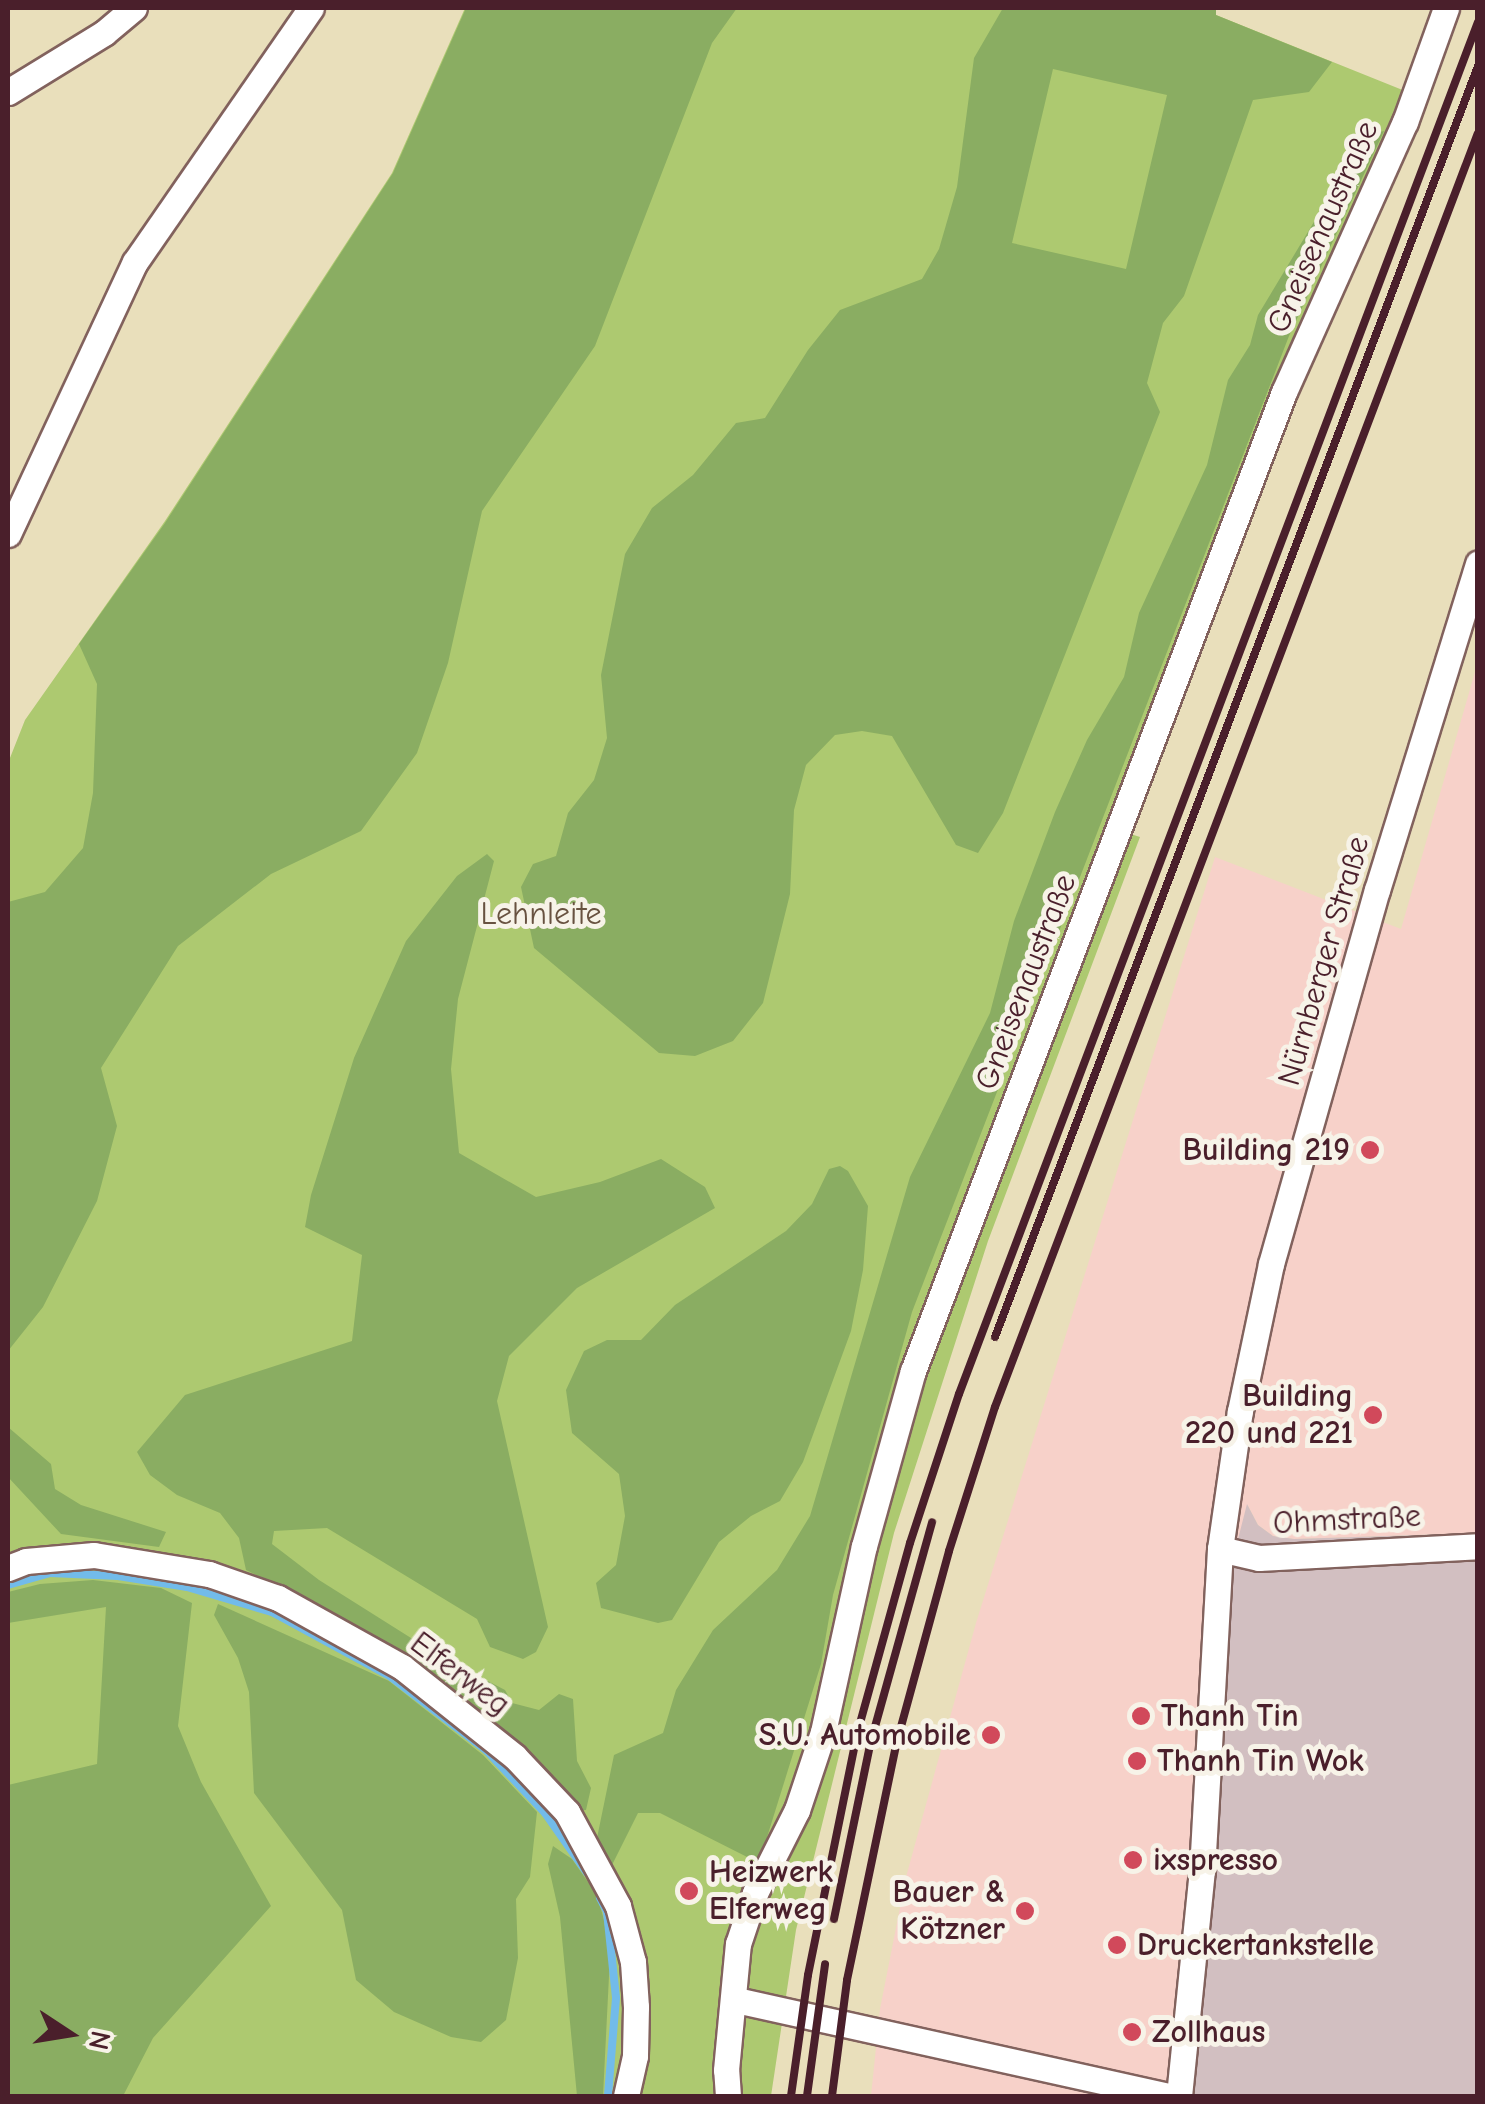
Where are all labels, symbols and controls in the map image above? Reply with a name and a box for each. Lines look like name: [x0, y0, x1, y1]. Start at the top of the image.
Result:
street label: Gneisenaustraße: [1259, 115, 1387, 339]
street label: Nürnberger Straße: [1270, 832, 1378, 1090]
street label: Gneisenaustraße: [967, 869, 1085, 1095]
park label: Lehnleite: [481, 895, 601, 933]
place label: Building 219: [1183, 1131, 1350, 1169]
marker: Building 219: [1359, 1139, 1381, 1161]
place label: Building 220 und 221: [1185, 1378, 1353, 1453]
marker: Building 220 und 221: [1362, 1404, 1384, 1426]
street label: Ohmstraße: [1272, 1497, 1422, 1543]
street label: Elferweg: [403, 1624, 517, 1724]
place label: Thanh Tin: [1161, 1697, 1299, 1735]
marker: Thanh Tin: [1130, 1705, 1152, 1727]
place label: S.U. Automobile: [759, 1716, 971, 1754]
marker: S.U. Automobile: [980, 1724, 1002, 1746]
place label: Thanh Tin Wok: [1157, 1742, 1364, 1780]
marker: Thanh Tin Wok: [1126, 1750, 1148, 1772]
place label: ixspresso: [1153, 1841, 1278, 1879]
marker: ixspresso: [1122, 1849, 1144, 1871]
place label: Heizwerk Elferweg: [709, 1854, 833, 1929]
place label: Bauer & Kötzner: [893, 1874, 1005, 1949]
marker: Heizwerk Elferweg: [678, 1880, 700, 1902]
marker: Bauer & Kötzner: [1014, 1900, 1036, 1922]
place label: Druckertankstelle: [1137, 1926, 1374, 1964]
marker: Druckertankstelle: [1106, 1934, 1128, 1956]
north arrow: [20, 1984, 120, 2084]
place label: Zollhaus: [1152, 2013, 1265, 2051]
marker: Zollhaus: [1121, 2021, 1143, 2043]
text: N: [82, 2028, 117, 2052]

